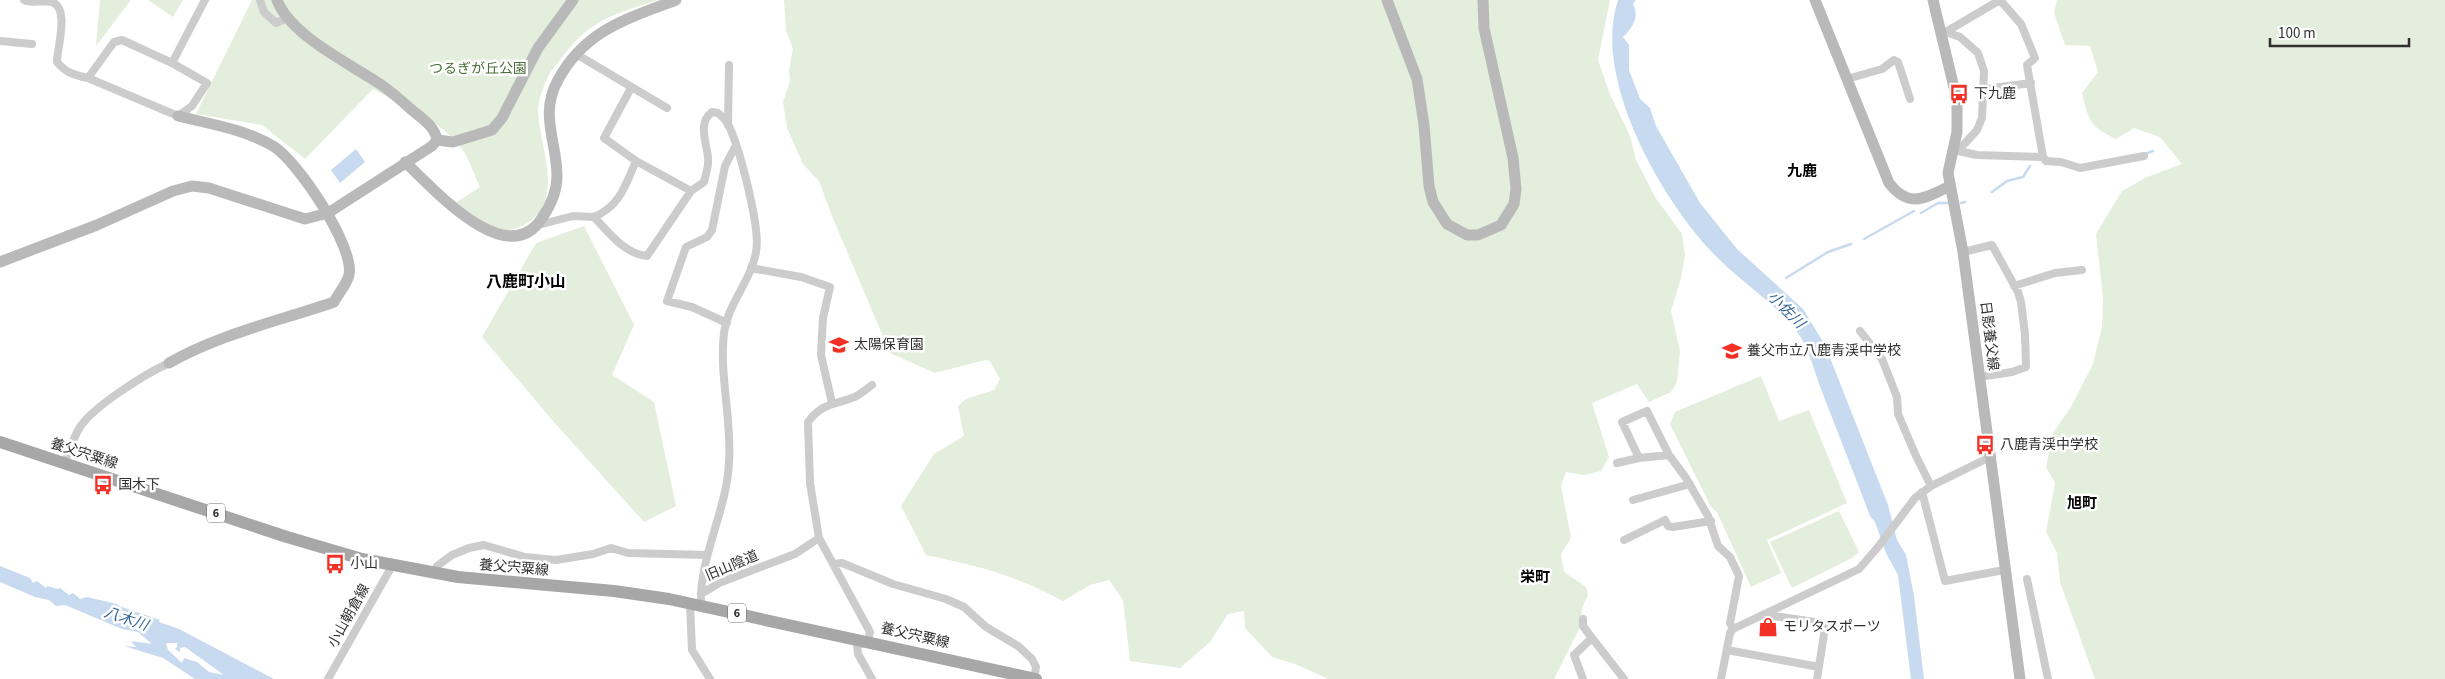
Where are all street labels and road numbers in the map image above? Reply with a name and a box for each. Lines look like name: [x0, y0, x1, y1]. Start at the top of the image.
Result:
street label: 日影養父線: [1975, 300, 2003, 372]
street label: 養父宍粟線: [48, 434, 120, 474]
road number: 6: [207, 503, 225, 522]
street label: 旧山陰道: [702, 546, 762, 586]
street label: 養父宍粟線: [478, 555, 550, 581]
street label: 小山朝倉線: [323, 581, 375, 651]
road number: 6: [728, 604, 746, 622]
street label: 養父宍粟線: [879, 618, 951, 654]

